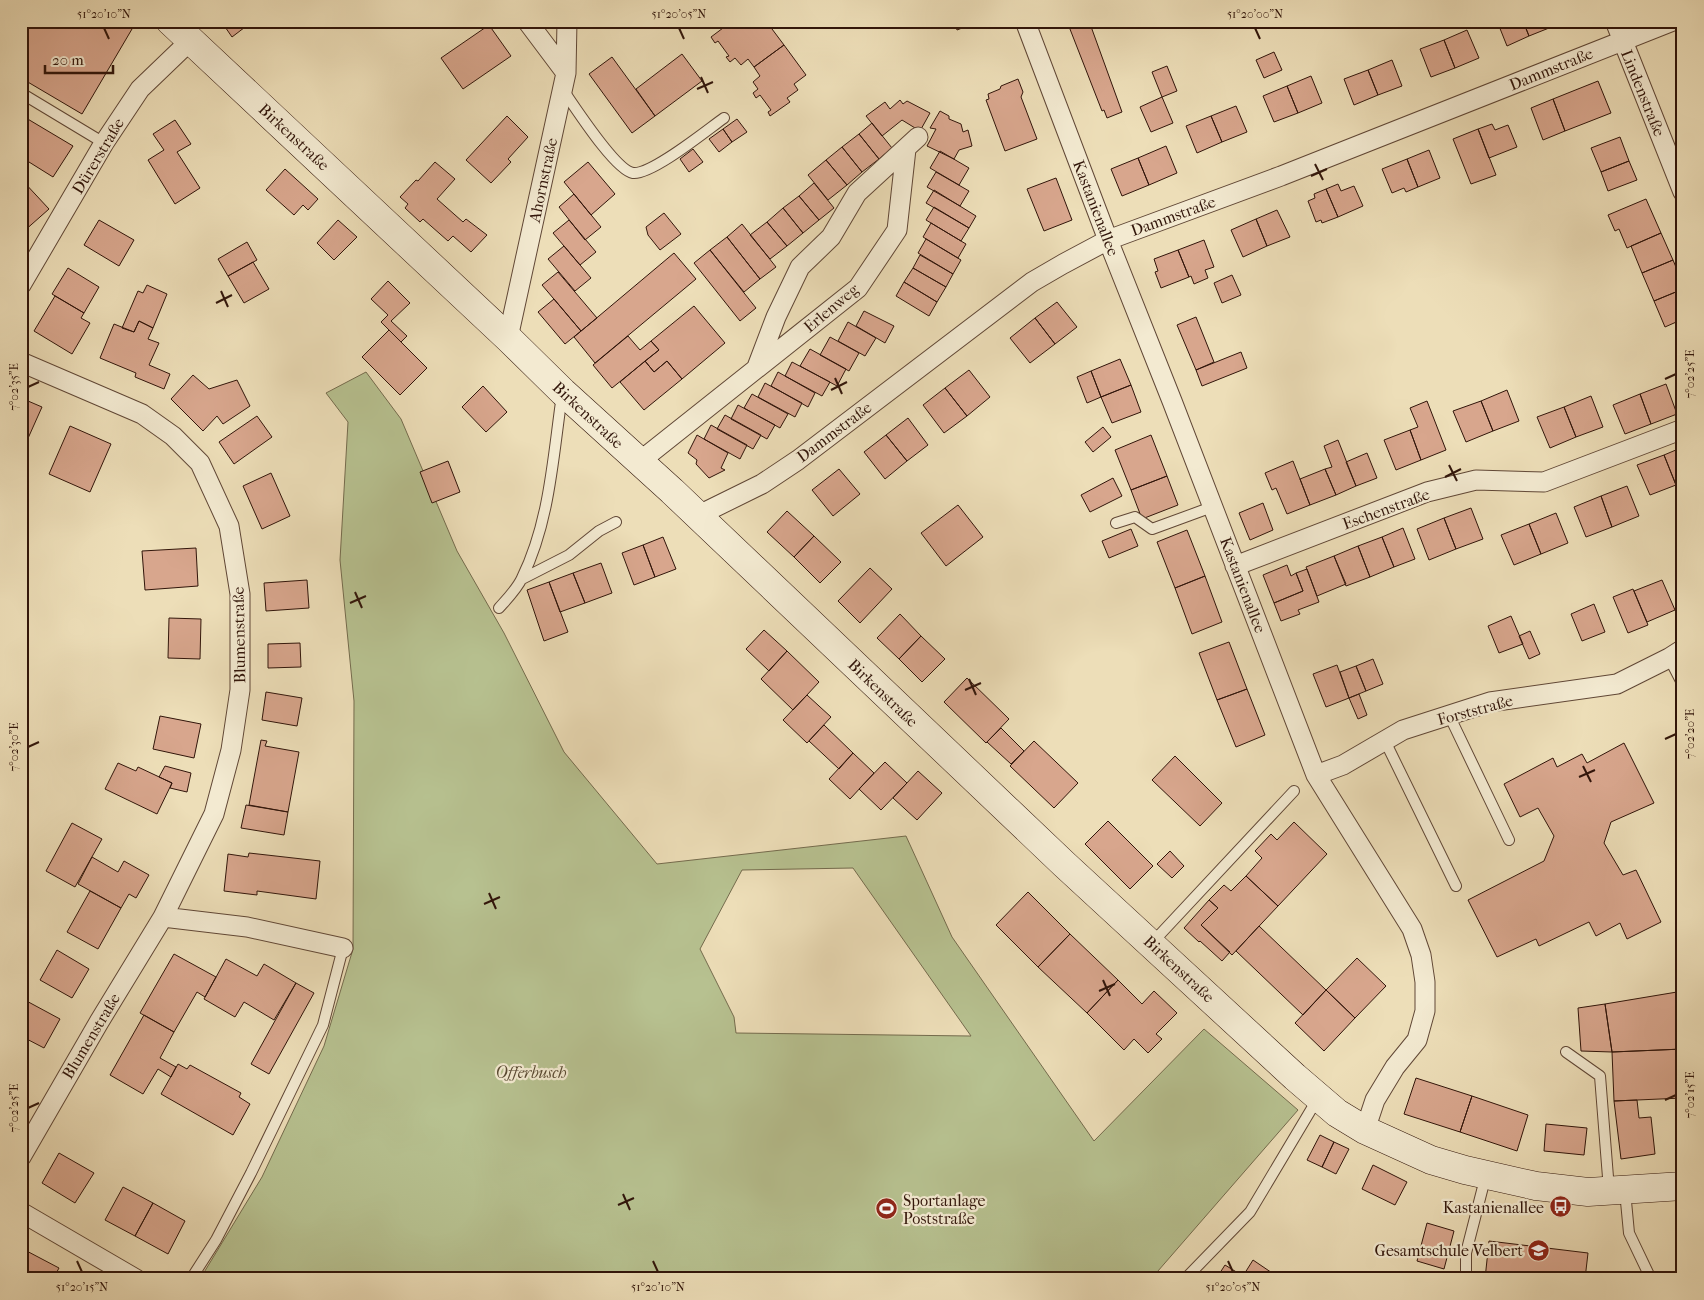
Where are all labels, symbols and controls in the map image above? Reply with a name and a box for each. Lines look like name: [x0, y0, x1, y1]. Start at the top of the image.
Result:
text: 51°20'10"N: [77, 7, 131, 21]
text: 51°20'05"N: [652, 7, 706, 21]
text: 51°20'00"N: [1227, 7, 1283, 21]
scale bar: [45, 42, 112, 74]
street label: Dammstraße: [1506, 44, 1596, 94]
street label: Lindenstraße: [1617, 47, 1669, 139]
text: 20 m: [52, 51, 84, 69]
street label: Birkenstraße: [255, 100, 333, 175]
street label: Dürerstraße: [68, 115, 128, 197]
street label: Ahornstraße: [525, 136, 561, 225]
street label: Kastanienallee: [1069, 157, 1123, 259]
street label: Dammstraße: [1128, 192, 1218, 240]
street label: Erlenweg: [800, 279, 863, 336]
text: 7°02'25"E: [1683, 350, 1697, 398]
text: 7°02'35"E: [7, 363, 21, 411]
street label: Birkenstraße: [549, 378, 627, 453]
street label: Dammstraße: [793, 398, 875, 466]
street label: Eschenstraße: [1340, 484, 1432, 534]
street label: Kastanienallee: [1216, 534, 1270, 636]
street label: Blumenstraße: [229, 586, 249, 684]
street label: Birkenstraße: [844, 655, 922, 731]
street label: Forststraße: [1435, 691, 1515, 729]
text: 7°02'20"E: [1683, 709, 1697, 759]
text: 7°02'30"E: [7, 722, 21, 772]
street label: Birkenstraße: [1140, 932, 1218, 1007]
street label: Blumenstraße: [58, 990, 124, 1082]
park label: Offerbusch: [496, 1063, 566, 1082]
text: 7°02'15"E: [1683, 1072, 1697, 1118]
text: 7°02'25"E: [7, 1084, 21, 1132]
place label: Sportanlage Poststraße: [903, 1191, 986, 1228]
bus stop icon: Kastanienallee: [1548, 1195, 1572, 1219]
sports icon: Sportanlage Poststraße: [875, 1197, 899, 1221]
place label: Kastanienallee: [1443, 1198, 1544, 1217]
school or university icon: Gesamtschule Velbert: [1527, 1238, 1551, 1262]
place label: Gesamtschule Velbert: [1375, 1241, 1523, 1260]
text: 51°20'15"N: [56, 1280, 108, 1294]
text: 51°20'10"N: [631, 1280, 685, 1294]
text: 51°20'05"N: [1206, 1280, 1260, 1294]

